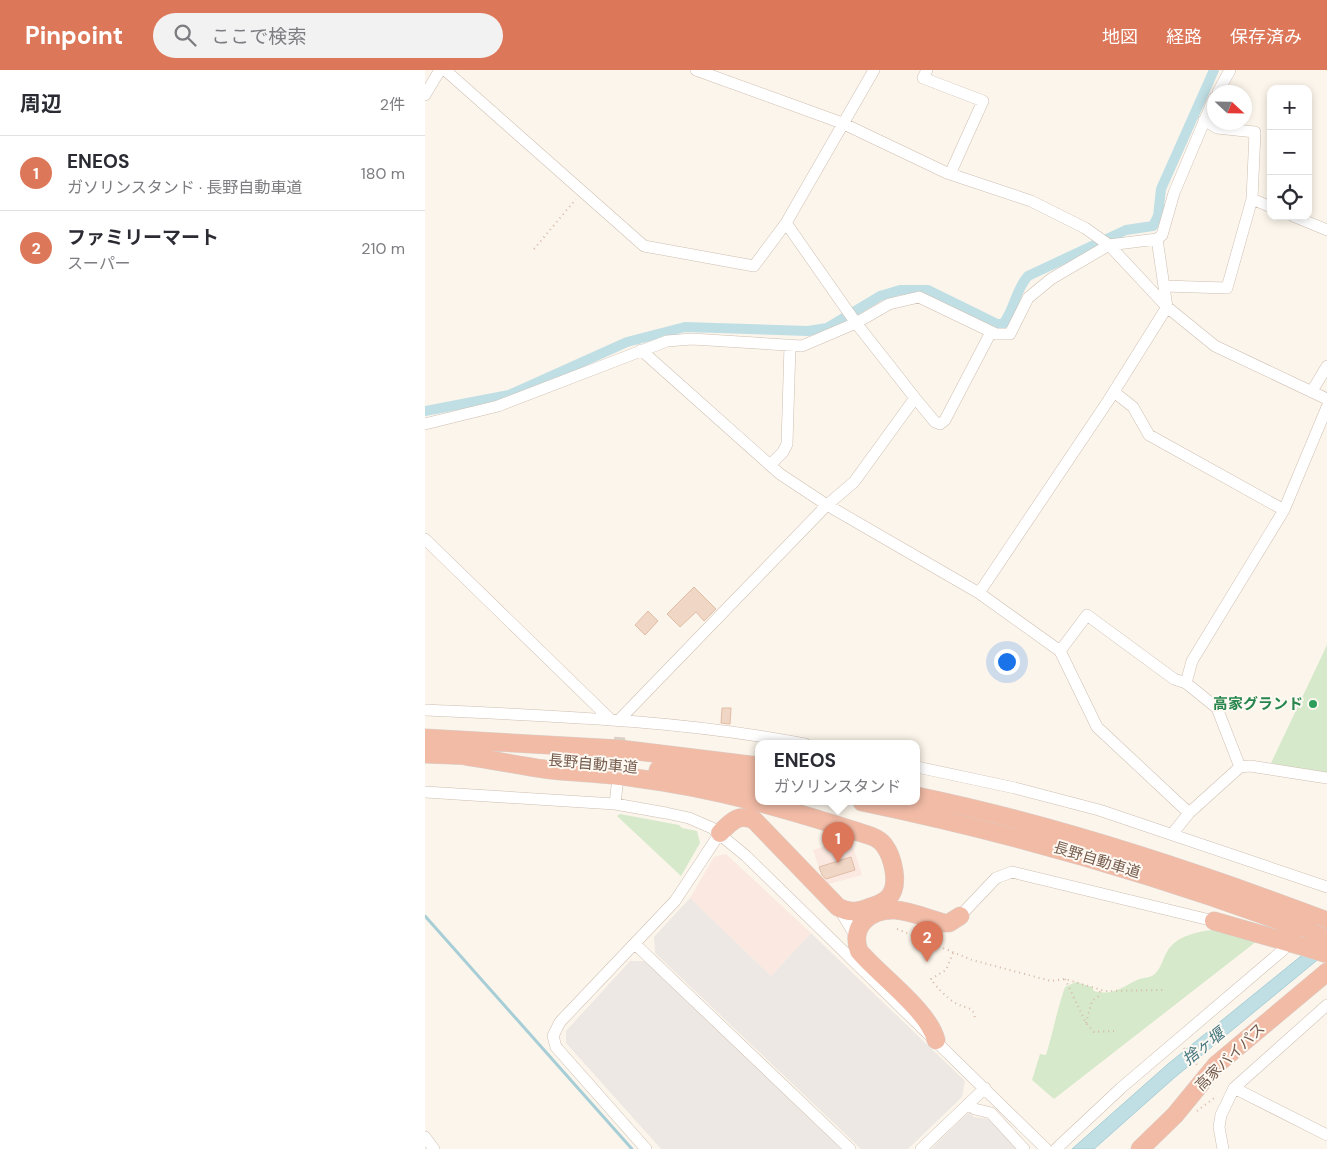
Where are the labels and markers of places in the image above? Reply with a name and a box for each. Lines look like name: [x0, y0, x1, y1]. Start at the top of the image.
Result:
place label: 高家グランド: [1213, 694, 1303, 714]
marker: 高家グランド: [1307, 698, 1319, 710]
pin: 1: [822, 822, 854, 863]
pin: 2: [911, 921, 943, 962]

